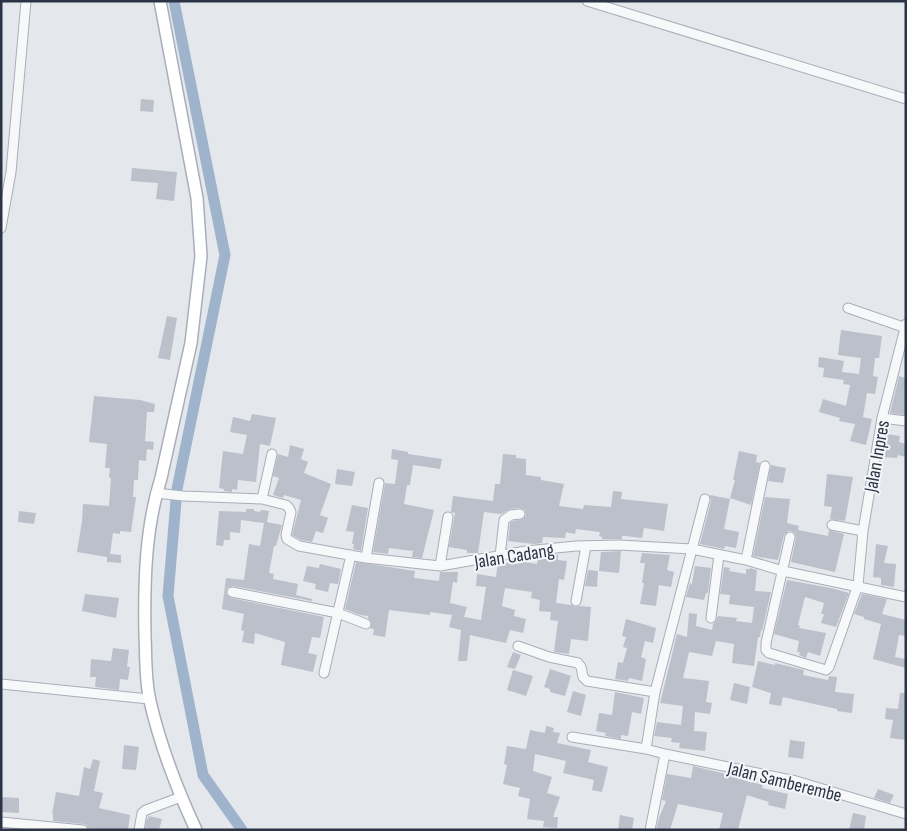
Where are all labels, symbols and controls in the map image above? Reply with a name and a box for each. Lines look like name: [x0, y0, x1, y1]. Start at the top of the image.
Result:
street label: Jalan Inpres: [860, 418, 895, 495]
street label: Jalan Cadang: [472, 539, 556, 574]
street label: Jalan Samberembe: [724, 757, 844, 808]

